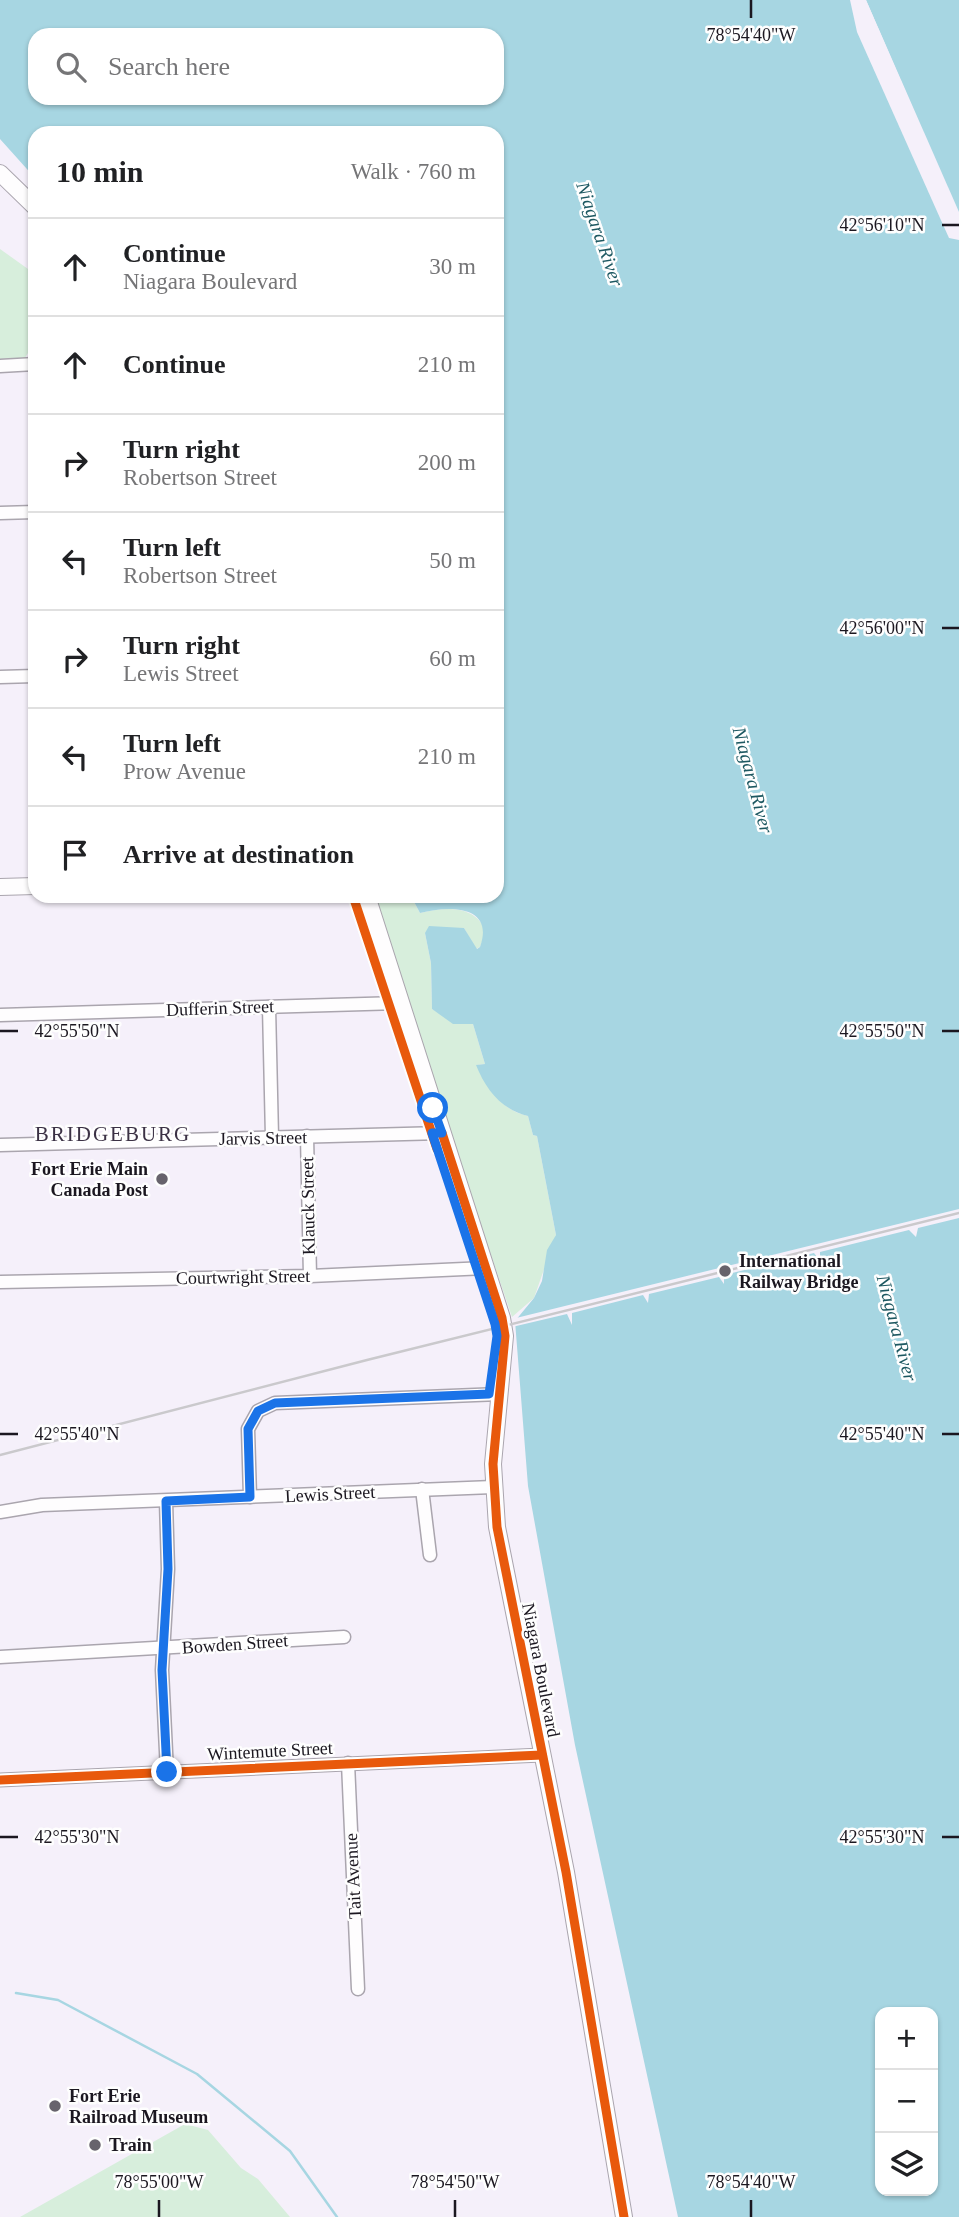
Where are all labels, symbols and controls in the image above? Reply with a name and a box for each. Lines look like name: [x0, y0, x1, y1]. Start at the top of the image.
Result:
text: 78°54'40"W: [707, 25, 795, 45]
search box: [28, 28, 504, 105]
icon: search: [52, 48, 90, 86]
text: Search here: [108, 52, 230, 81]
text: 10 min: [56, 155, 144, 188]
text: Walk · 760 m: [351, 159, 476, 184]
water label: Niagara River: [572, 178, 628, 290]
text: 42°56'10"N: [840, 215, 924, 235]
text: Continue: [123, 239, 226, 268]
icon: ahead: [56, 248, 94, 286]
text: 30 m: [429, 254, 476, 279]
text: Niagara Boulevard: [123, 269, 297, 294]
icon: ahead: [56, 346, 94, 384]
text: Continue: [123, 350, 226, 379]
text: 210 m: [418, 352, 476, 377]
text: Turn right: [123, 435, 240, 464]
icon: right: [56, 444, 94, 482]
text: 200 m: [418, 450, 476, 475]
text: Robertson Street: [123, 465, 277, 490]
text: Turn left: [123, 533, 221, 562]
icon: left: [56, 542, 94, 580]
text: 50 m: [429, 548, 476, 573]
text: Robertson Street: [123, 563, 277, 588]
text: 42°56'00"N: [840, 618, 924, 638]
text: Turn right: [123, 631, 240, 660]
icon: right: [56, 640, 94, 678]
text: 60 m: [429, 646, 476, 671]
text: Lewis Street: [123, 661, 239, 686]
water label: Niagara River: [728, 724, 777, 836]
text: Turn left: [123, 729, 221, 758]
icon: left: [56, 738, 94, 776]
text: 210 m: [418, 744, 476, 769]
text: Prow Avenue: [123, 759, 246, 784]
icon: arrive: [56, 836, 94, 874]
text: Arrive at destination: [123, 840, 354, 869]
street label: Dufferin Street: [166, 996, 274, 1020]
text: 42°55'50"N: [35, 1021, 119, 1041]
text: 42°55'50"N: [840, 1021, 924, 1041]
route start: [417, 1092, 448, 1123]
district label: BRIDGEBURG: [35, 1122, 191, 1146]
street label: Jarvis Street: [219, 1127, 307, 1149]
street label: Klauck Street: [297, 1157, 319, 1255]
place label: Fort Erie Main Canada Post: [31, 1159, 148, 1200]
marker: Fort Erie Main Canada Post: [154, 1171, 170, 1187]
place label: International Railway Bridge: [739, 1251, 859, 1292]
marker: International Railway Bridge: [717, 1263, 733, 1279]
street label: Courtwright Street: [176, 1266, 310, 1288]
water label: Niagara River: [872, 1272, 921, 1384]
text: 42°55'40"N: [35, 1424, 119, 1444]
text: 42°55'40"N: [840, 1424, 924, 1444]
street label: Lewis Street: [284, 1482, 376, 1506]
street label: Niagara Boulevard: [518, 1601, 564, 1739]
street label: Bowden Street: [181, 1630, 289, 1658]
street label: Wintemute Street: [207, 1738, 333, 1764]
route end: [151, 1756, 182, 1787]
text: 42°55'30"N: [35, 1827, 119, 1847]
text: 42°55'30"N: [840, 1827, 924, 1847]
street label: Tait Avenue: [341, 1833, 365, 1919]
map controls: [875, 2007, 938, 2196]
button: +: [875, 2007, 938, 2070]
button: −: [875, 2070, 938, 2133]
place label: Fort Erie Railroad Museum: [69, 2086, 208, 2127]
marker: Fort Erie Railroad Museum: [47, 2098, 63, 2114]
button: layers: [875, 2133, 938, 2196]
place label: Train: [109, 2135, 152, 2155]
marker: Train: [87, 2137, 103, 2153]
text: 78°55'00"W: [115, 2172, 203, 2192]
text: 78°54'50"W: [411, 2172, 499, 2192]
text: 78°54'40"W: [707, 2172, 795, 2192]

